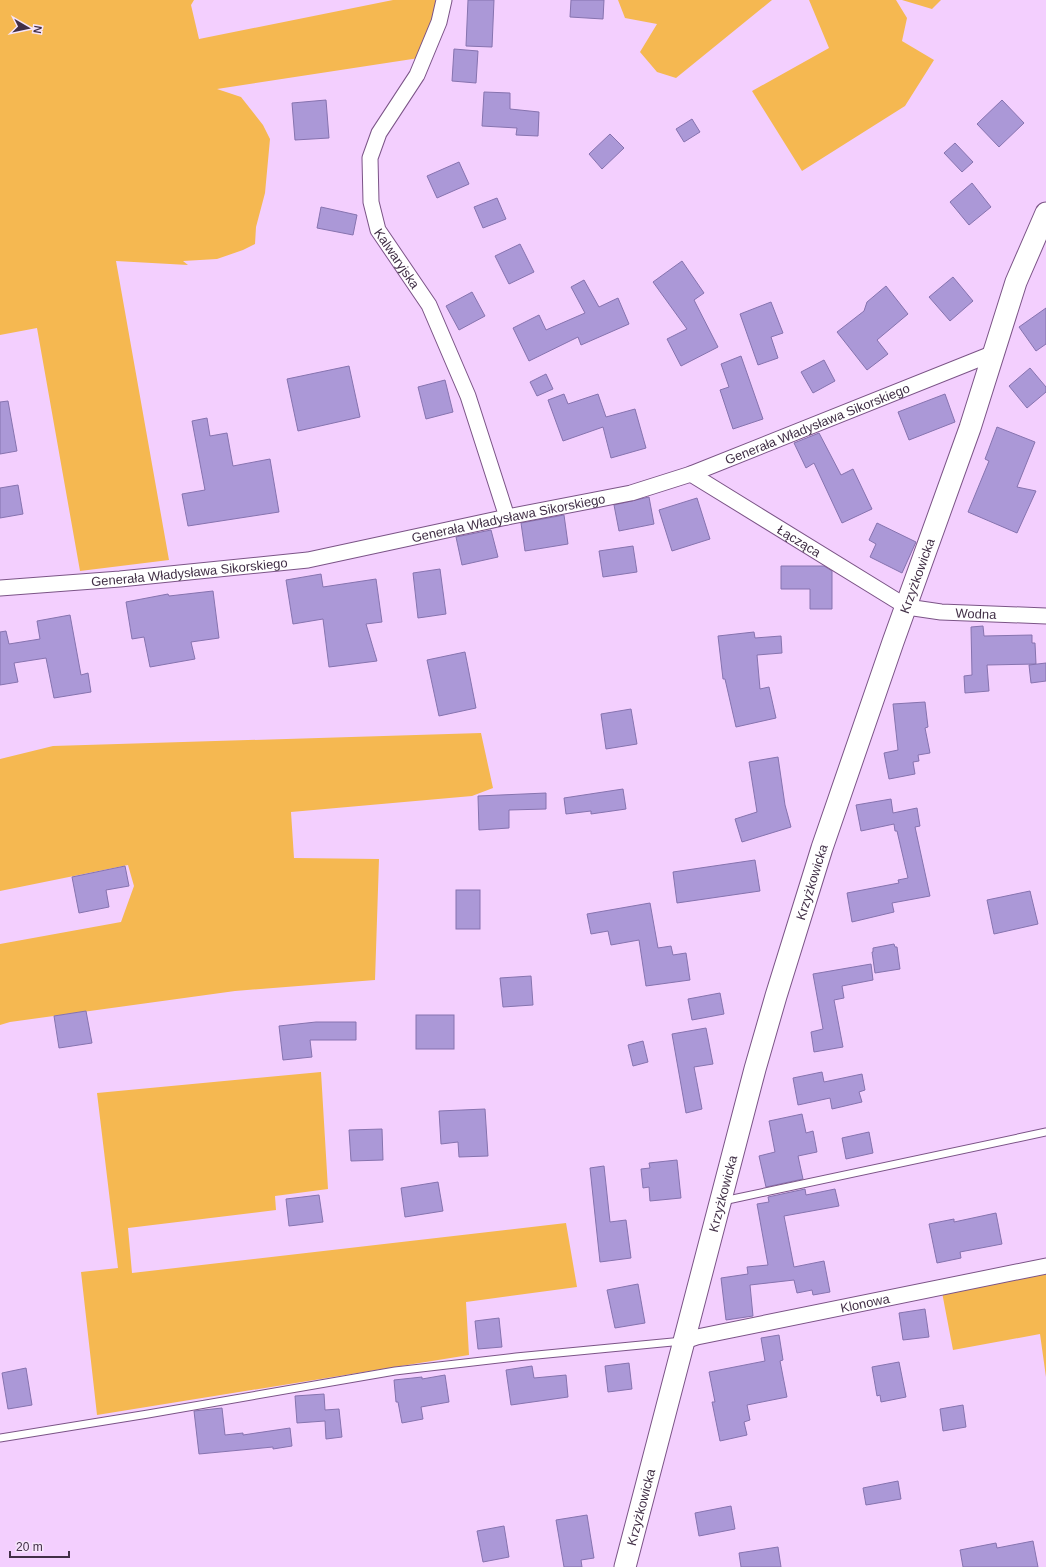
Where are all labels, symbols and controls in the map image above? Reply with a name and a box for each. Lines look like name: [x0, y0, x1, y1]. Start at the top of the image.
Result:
north arrow: [8, 8, 48, 48]
text: N: [31, 25, 44, 34]
street label: Kalwaryjska: [371, 226, 423, 292]
street label: Generała Władysława Sikorskiego: [723, 381, 912, 468]
street label: Generała Władysława Sikorskiego: [410, 491, 607, 545]
street label: Łącząca: [774, 522, 824, 561]
street label: Krzyżkowicka: [897, 536, 938, 615]
street label: Generała Władysława Sikorskiego: [91, 555, 288, 589]
street label: Wodna: [955, 606, 997, 622]
street label: Krzyżkowicka: [793, 841, 831, 922]
street label: Krzyżkowicka: [706, 1153, 740, 1234]
street label: Klonowa: [839, 1291, 892, 1316]
street label: Krzyżkowicka: [624, 1466, 659, 1547]
scale bar: [10, 1533, 69, 1559]
text: 20 m: [16, 1540, 43, 1554]

